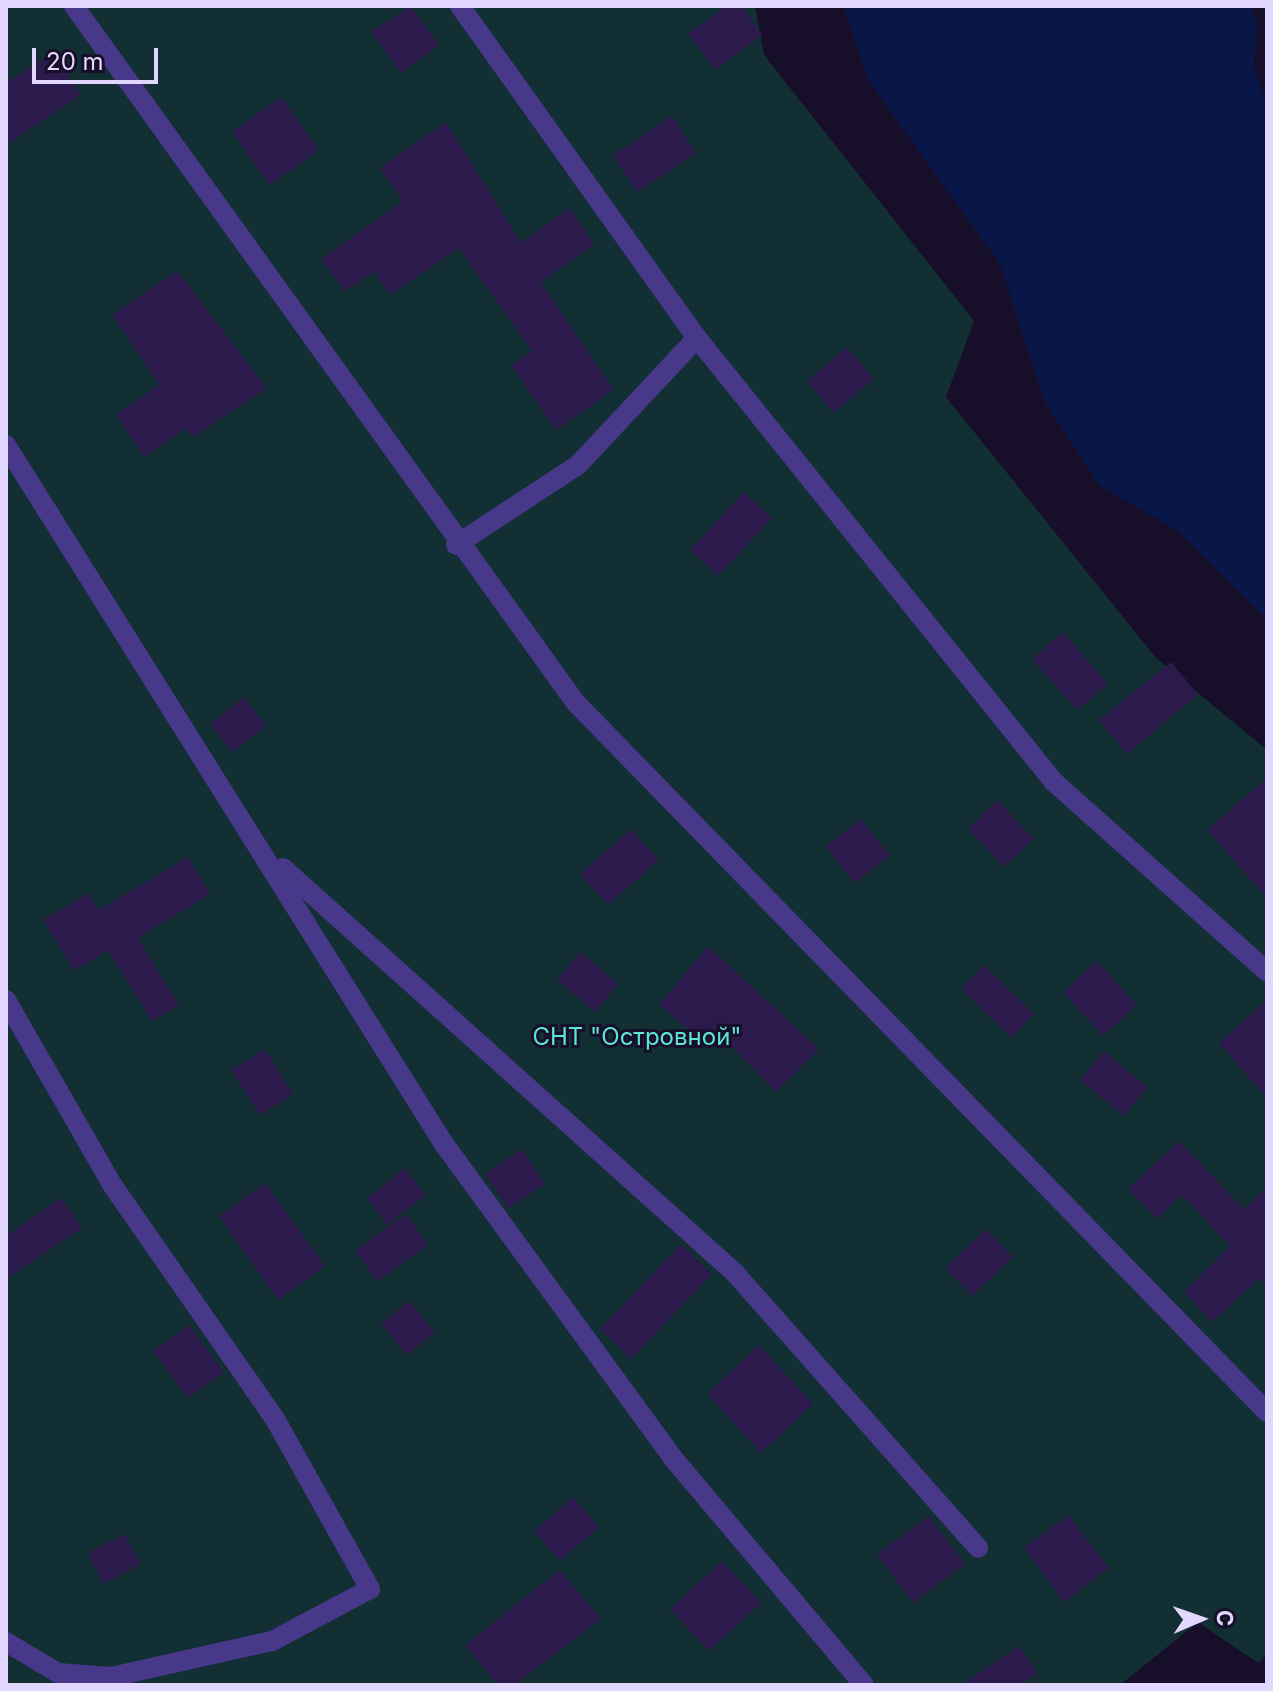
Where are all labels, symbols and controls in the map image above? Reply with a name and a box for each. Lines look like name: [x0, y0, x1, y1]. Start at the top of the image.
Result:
scale bar: [36, 32, 162, 82]
text: 20 m: [46, 47, 104, 76]
park label: СНТ "Островной": [532, 1023, 742, 1051]
north arrow: [1161, 1579, 1241, 1659]
text: С: [1212, 1610, 1238, 1627]

